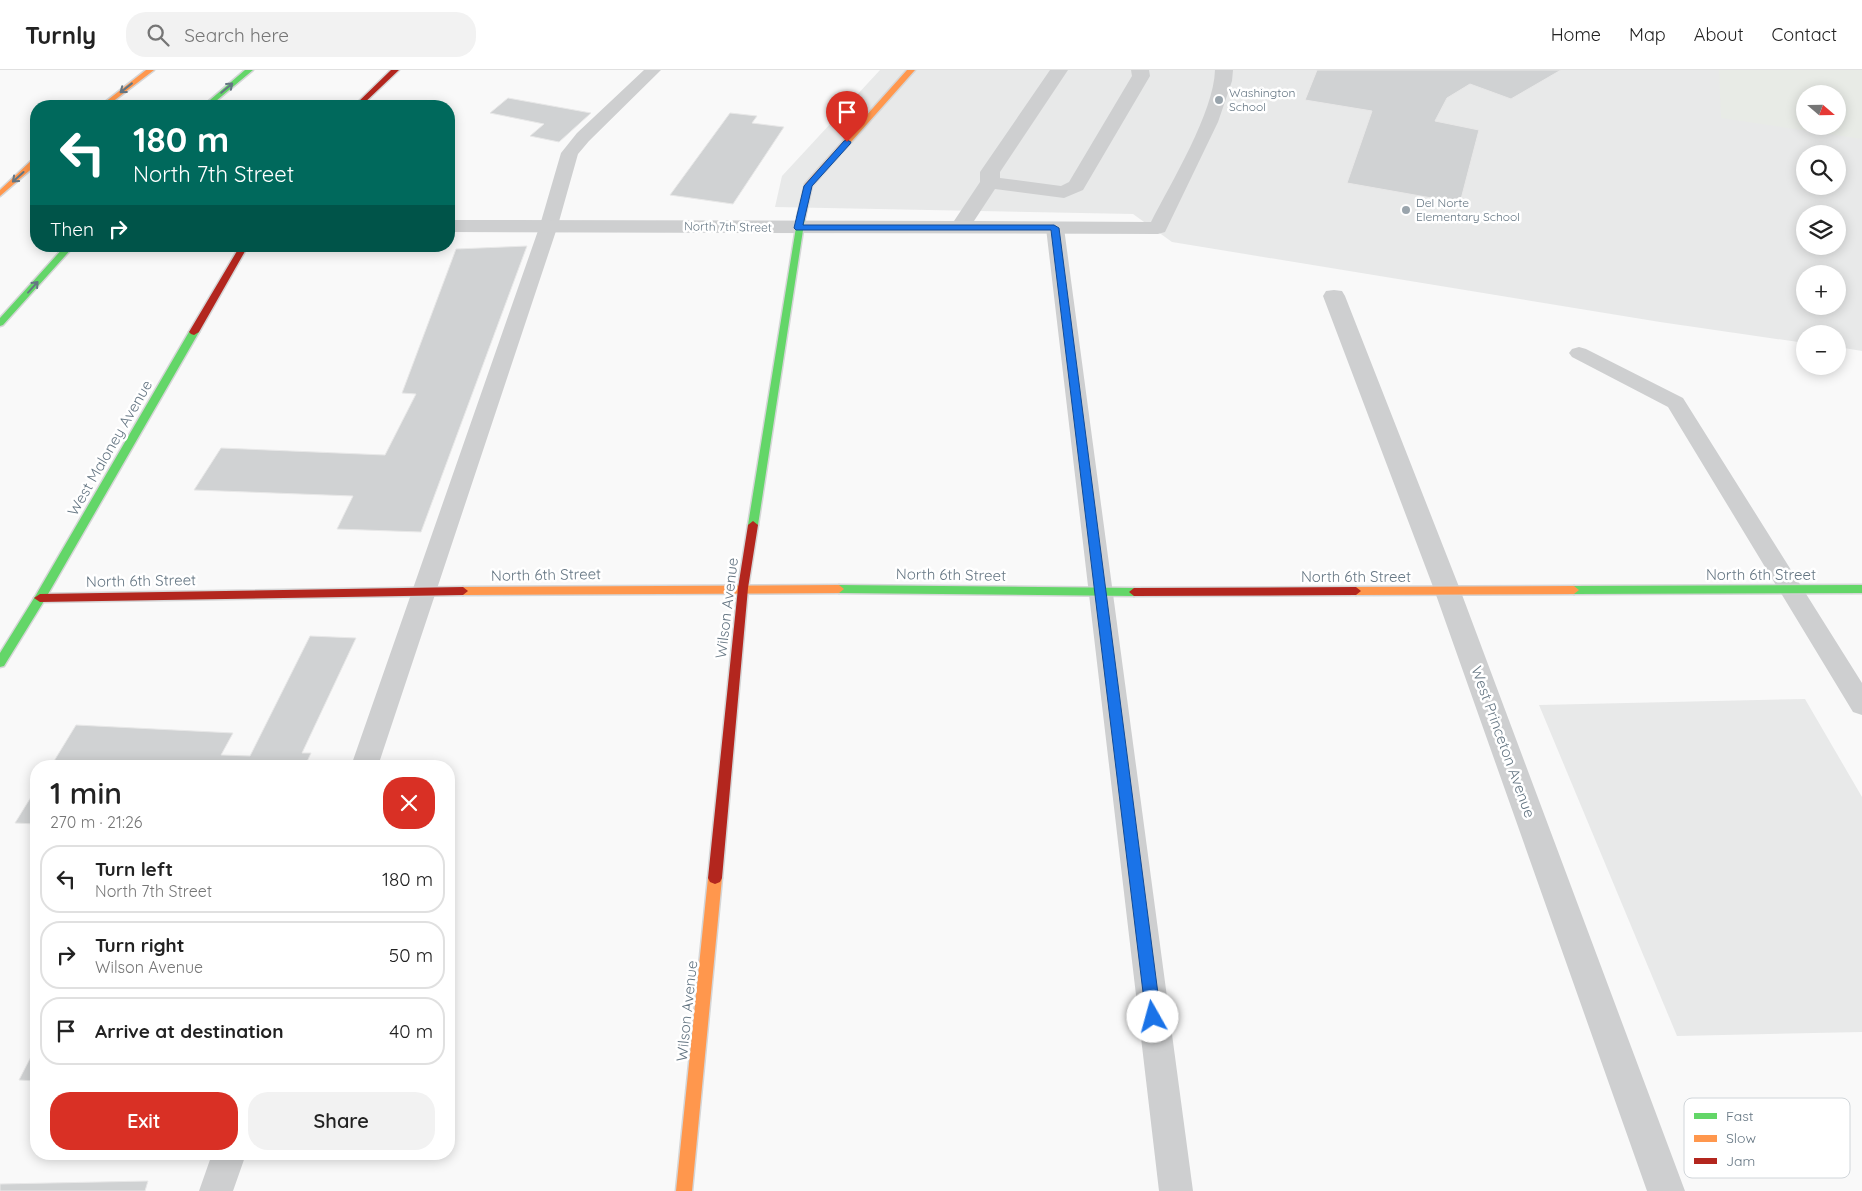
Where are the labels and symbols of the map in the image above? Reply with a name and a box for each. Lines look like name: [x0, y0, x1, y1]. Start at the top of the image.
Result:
one-way arrow: [119, 83, 133, 93]
one-way arrow: [221, 83, 234, 94]
place label: Washington School: [1229, 85, 1295, 114]
north arrow: [1796, 85, 1846, 135]
pin: [826, 91, 868, 142]
marker: Washington School: [1213, 94, 1225, 106]
one-way arrow: [12, 171, 25, 183]
place label: Del Norte Elementary School: [1416, 195, 1520, 224]
marker: Del Norte Elementary School: [1400, 204, 1412, 216]
street label: North 7th Street: [684, 218, 772, 235]
one-way arrow: [27, 281, 39, 294]
street label: West Maloney Avenue: [63, 376, 156, 519]
street label: Wilson Avenue: [711, 557, 742, 659]
street label: North 6th Street: [491, 564, 601, 585]
street label: North 6th Street: [896, 564, 1006, 585]
street label: North 6th Street: [1706, 565, 1816, 584]
street label: North 6th Street: [1301, 567, 1411, 586]
street label: North 6th Street: [86, 570, 196, 591]
street label: West Princeton Avenue: [1467, 663, 1540, 820]
street label: Wilson Avenue: [672, 960, 701, 1062]
position arrow: [1126, 990, 1178, 1042]
legend: [1684, 1098, 1850, 1178]
text: Fast: [1726, 1107, 1754, 1125]
text: Slow: [1726, 1129, 1756, 1147]
text: Jam: [1726, 1152, 1755, 1170]

